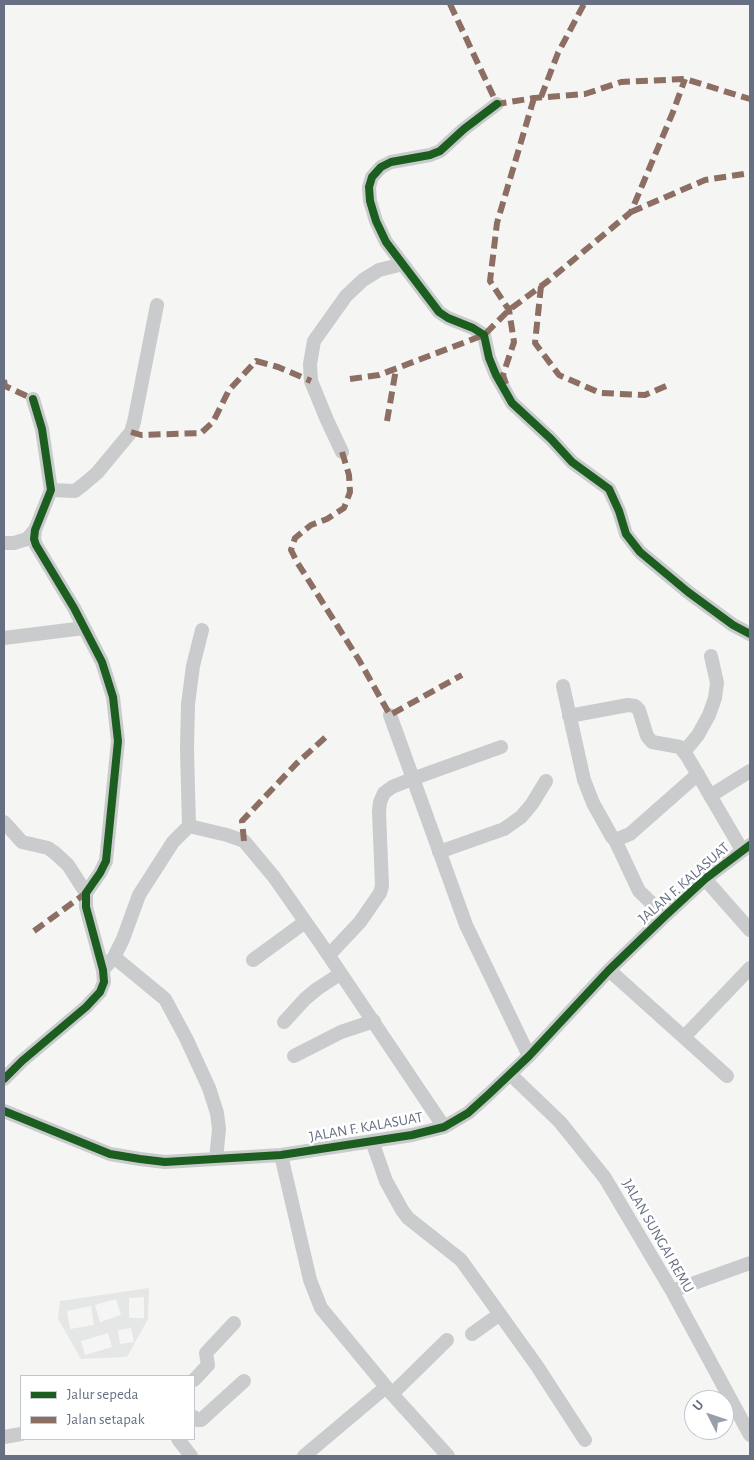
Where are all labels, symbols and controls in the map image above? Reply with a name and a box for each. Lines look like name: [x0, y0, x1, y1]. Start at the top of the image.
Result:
street label: JALAN F. KALASUAT: [635, 838, 733, 928]
street label: JALAN F. KALASUAT: [308, 1108, 424, 1146]
street label: JALAN SUNGAI REMU: [618, 1176, 698, 1296]
legend: [20, 1375, 195, 1440]
text: Jalur sepeda: [67, 1387, 139, 1402]
north arrow: [684, 1390, 734, 1440]
text: U: [690, 1398, 707, 1414]
text: Jalan setapak: [67, 1412, 145, 1427]

